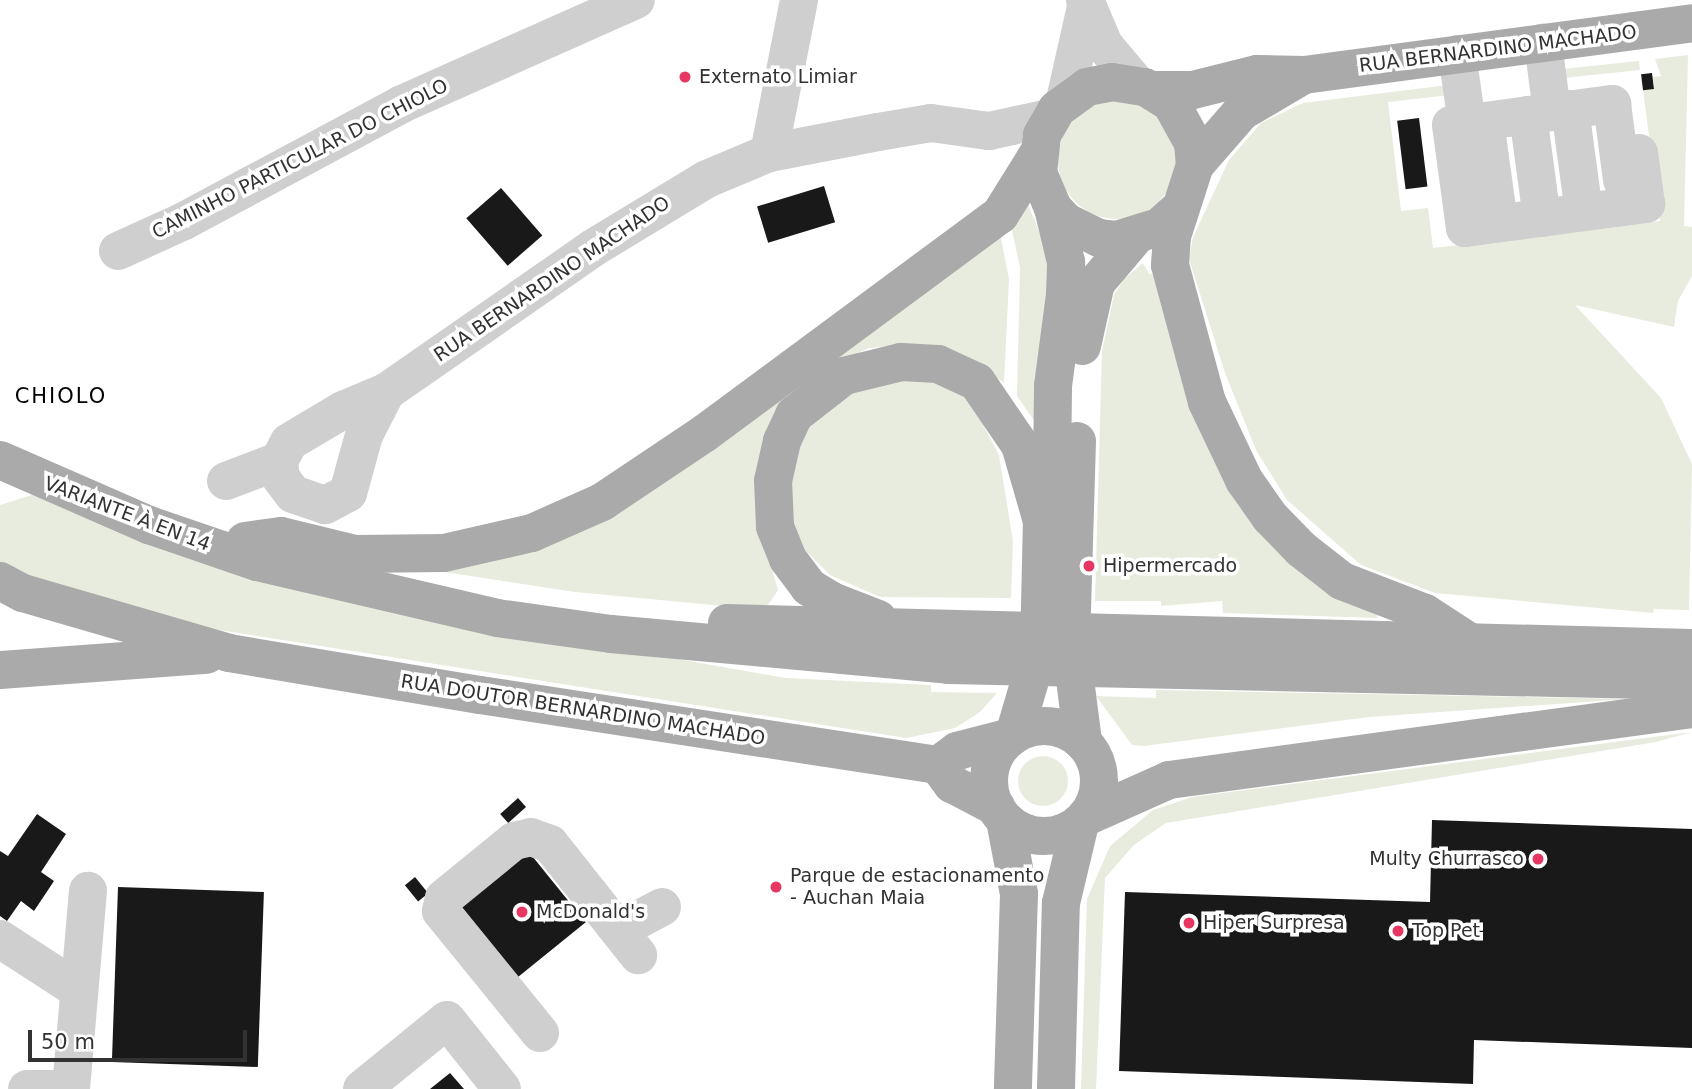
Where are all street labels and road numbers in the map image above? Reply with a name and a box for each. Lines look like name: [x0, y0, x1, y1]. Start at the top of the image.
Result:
street label: RUA BERNARDINO MACHADO: [1358, 21, 1638, 77]
street label: CAMINHO PARTICULAR DO CHIOLO: [148, 74, 452, 244]
street label: RUA BERNARDINO MACHADO: [430, 191, 674, 367]
street label: VARIANTE À EN 14: [41, 472, 213, 556]
street label: RUA DOUTOR BERNARDINO MACHADO: [399, 670, 767, 750]

